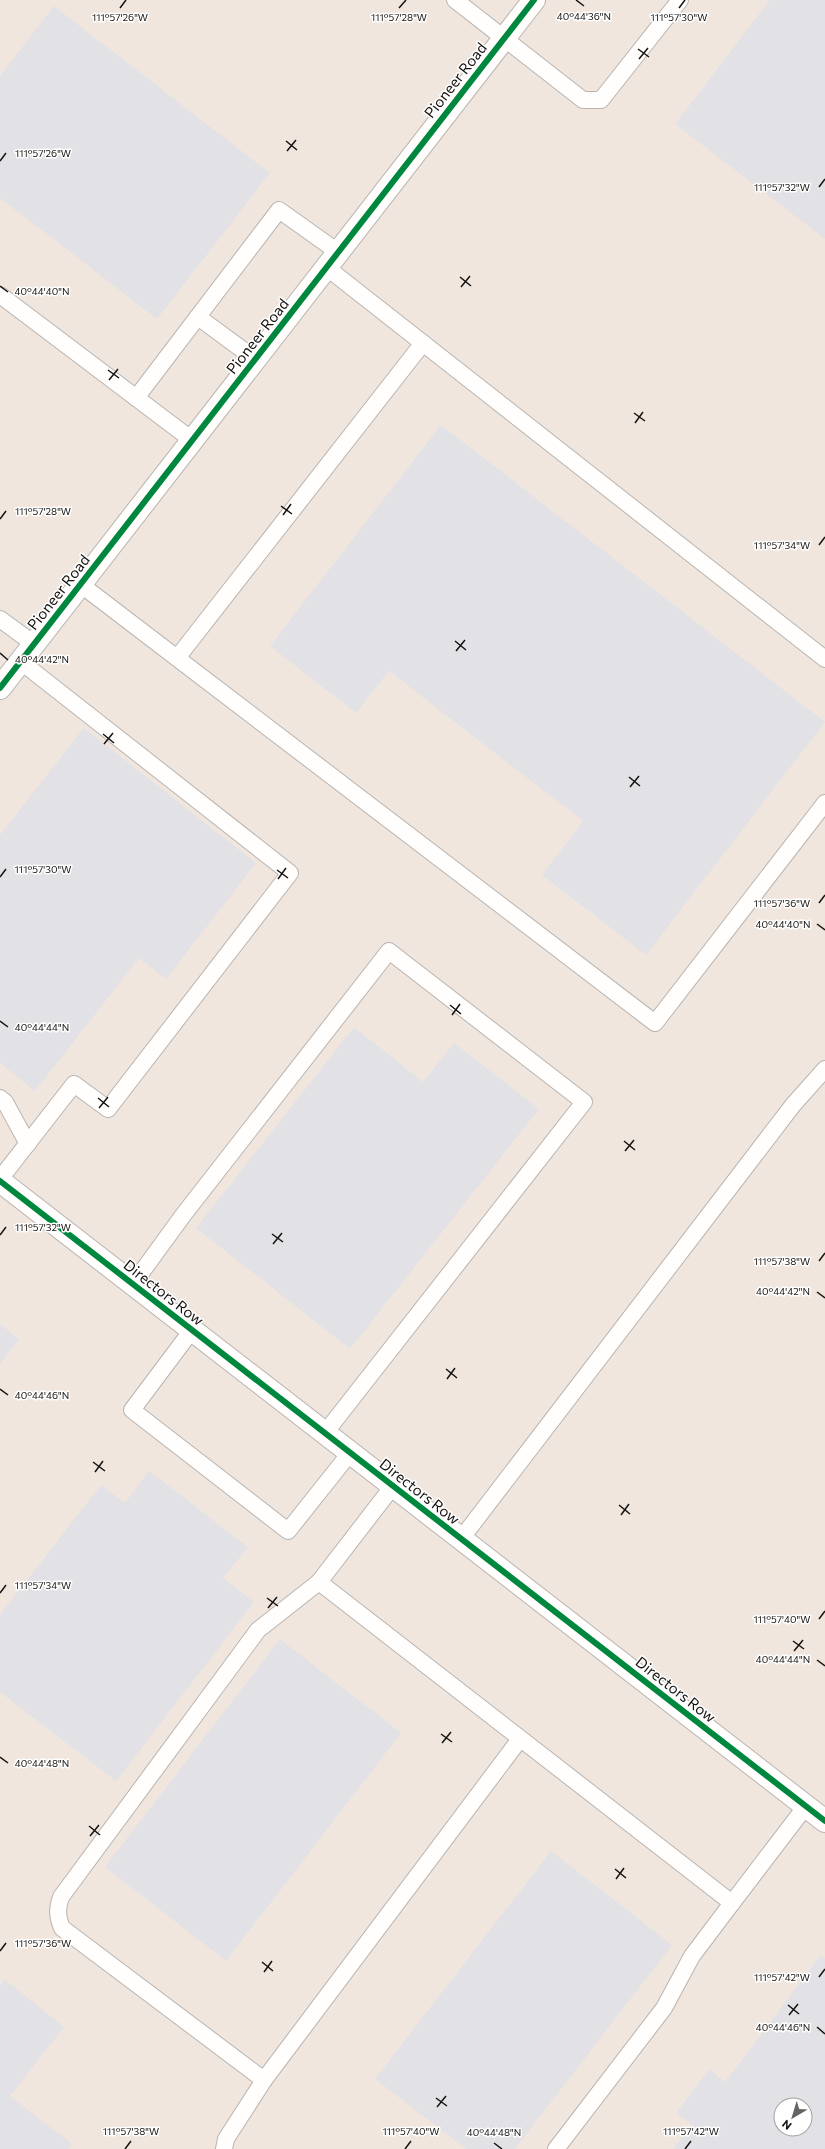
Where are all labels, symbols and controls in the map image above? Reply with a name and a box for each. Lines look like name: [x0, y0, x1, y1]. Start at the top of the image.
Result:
text: 40°44'36"N: [557, 10, 611, 22]
text: 111°57'26"W: [92, 11, 148, 23]
text: 111°57'28"W: [371, 11, 427, 23]
text: 111°57'30"W: [651, 11, 707, 23]
street label: Pioneer Road: [420, 39, 490, 121]
text: 111°57'26"W: [15, 147, 71, 159]
text: 111°57'32"W: [754, 181, 810, 193]
text: 40°44'40"N: [14, 285, 70, 297]
street label: Pioneer Road: [222, 295, 292, 377]
text: 111°57'28"W: [15, 505, 71, 517]
text: 111°57'34"W: [754, 539, 810, 551]
street label: Pioneer Road: [23, 551, 93, 633]
text: 40°44'42"N: [15, 653, 69, 665]
text: 111°57'30"W: [15, 863, 71, 875]
text: 111°57'36"W: [754, 897, 810, 909]
text: 40°44'40"N: [755, 918, 811, 930]
text: 40°44'44"N: [15, 1021, 69, 1033]
text: 111°57'32"W: [15, 1221, 71, 1233]
street label: Directors Row: [120, 1255, 208, 1329]
text: 111°57'38"W: [754, 1255, 810, 1267]
text: 40°44'42"N: [756, 1285, 810, 1297]
text: 40°44'46"N: [15, 1389, 69, 1401]
street label: Directors Row: [376, 1454, 464, 1528]
text: 111°57'34"W: [15, 1579, 71, 1591]
text: 111°57'40"W: [753, 1613, 811, 1625]
street label: Directors Row: [632, 1652, 720, 1726]
text: 40°44'44"N: [756, 1653, 810, 1665]
text: 40°44'48"N: [15, 1757, 69, 1769]
text: 111°57'36"W: [15, 1937, 71, 1949]
text: 111°57'42"W: [754, 1971, 810, 1983]
text: 40°44'46"N: [756, 2021, 810, 2033]
north arrow: [773, 2097, 813, 2137]
text: N: [779, 2118, 794, 2133]
text: 111°57'38"W: [103, 2125, 159, 2137]
text: 111°57'40"W: [382, 2125, 440, 2137]
text: 111°57'42"W: [663, 2125, 719, 2137]
text: 40°44'48"N: [467, 2126, 521, 2138]

